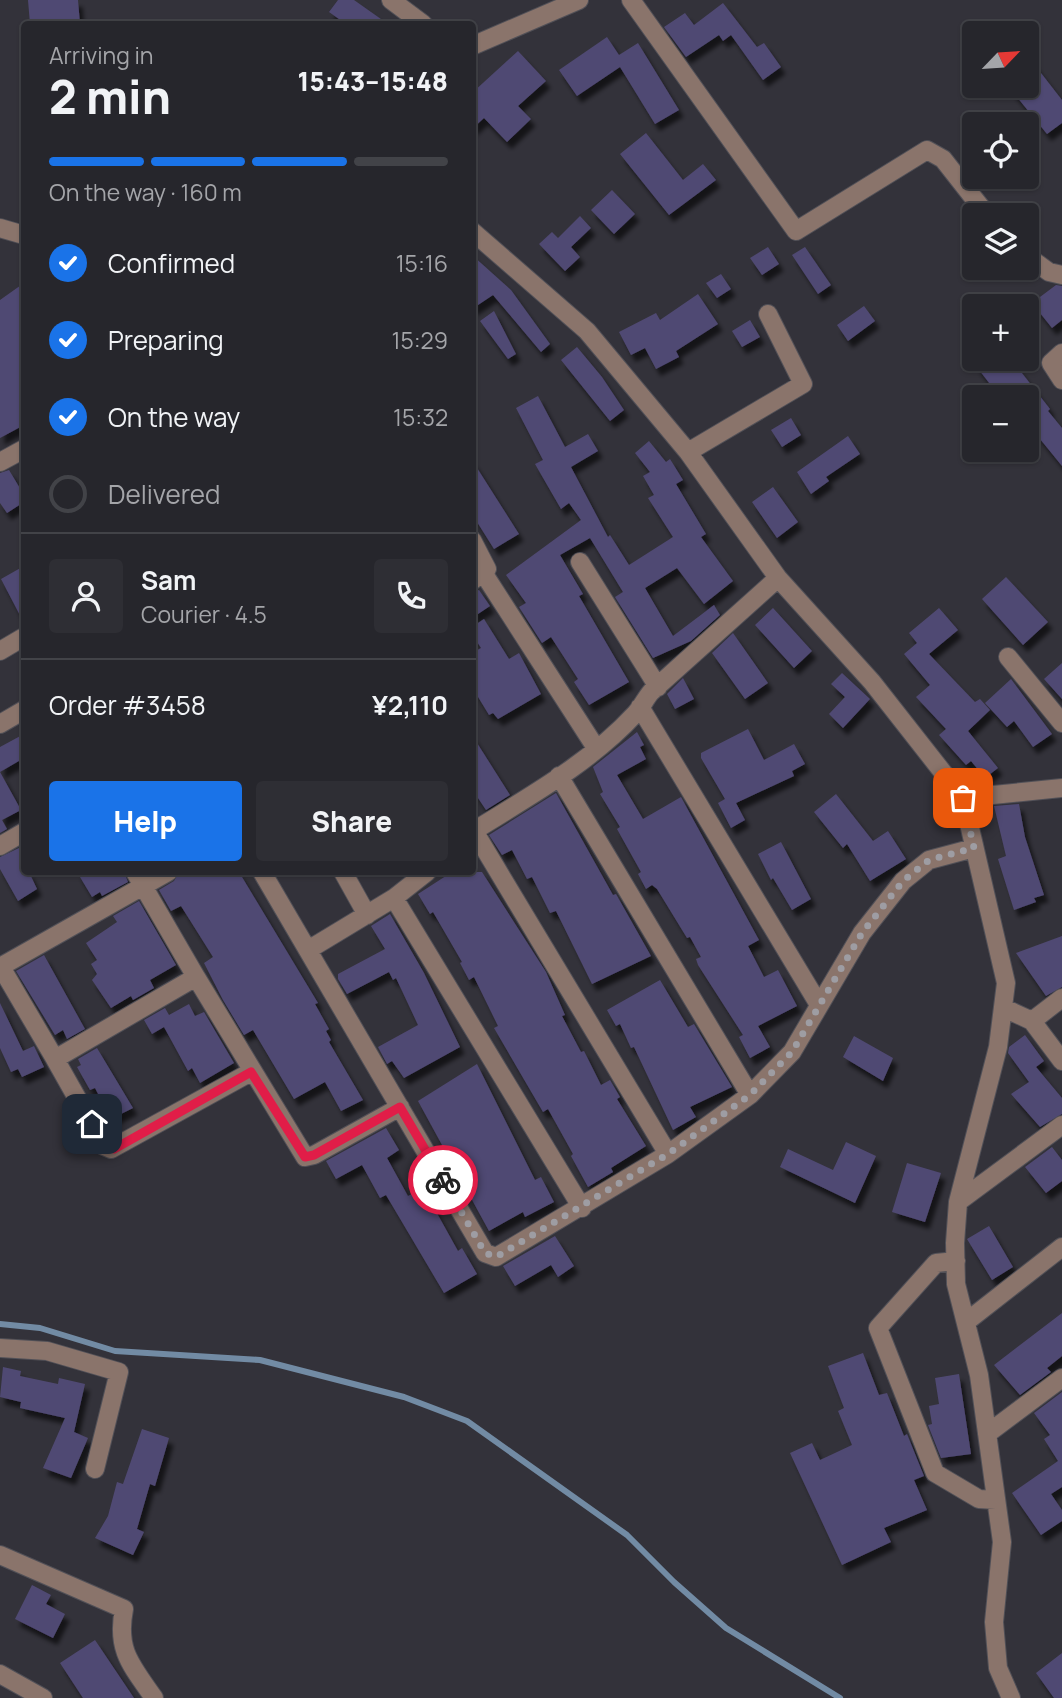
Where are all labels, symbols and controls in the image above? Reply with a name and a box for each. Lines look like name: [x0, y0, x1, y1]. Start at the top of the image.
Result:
north arrow: [962, 21, 1040, 98]
map controls: [962, 21, 1039, 462]
text: Arriving in: [49, 39, 154, 71]
text: 15:43–15:48: [298, 63, 448, 99]
text: 2 min: [49, 65, 171, 128]
button: locate: [962, 112, 1039, 189]
text: On the way · 160 m: [49, 176, 242, 208]
button: layers: [962, 203, 1039, 280]
icon: check: [49, 244, 87, 282]
text: Confirmed: [108, 245, 235, 281]
text: 15:16: [396, 247, 448, 279]
button: +: [962, 294, 1039, 371]
icon: check: [49, 321, 87, 359]
text: Preparing: [108, 322, 224, 358]
text: 15:29: [391, 324, 448, 356]
button: −: [962, 385, 1039, 462]
icon: check: [49, 398, 87, 436]
text: On the way: [108, 399, 240, 435]
text: 15:32: [393, 401, 448, 433]
text: Delivered: [108, 476, 220, 512]
button: person: [49, 559, 123, 633]
button: phone: [374, 559, 448, 633]
text: Sam: [141, 562, 196, 598]
text: Courier · 4.5: [141, 598, 267, 630]
text: Order #3458: [49, 687, 206, 723]
text: ¥2,110: [372, 687, 448, 723]
pin: [933, 768, 993, 828]
icon: bag: [944, 779, 982, 817]
button: Help: [49, 781, 242, 861]
button: Share: [256, 781, 448, 861]
pin: [62, 1094, 122, 1154]
icon: home: [73, 1105, 111, 1143]
courier: [408, 1145, 478, 1215]
icon: bike: [424, 1161, 462, 1199]

